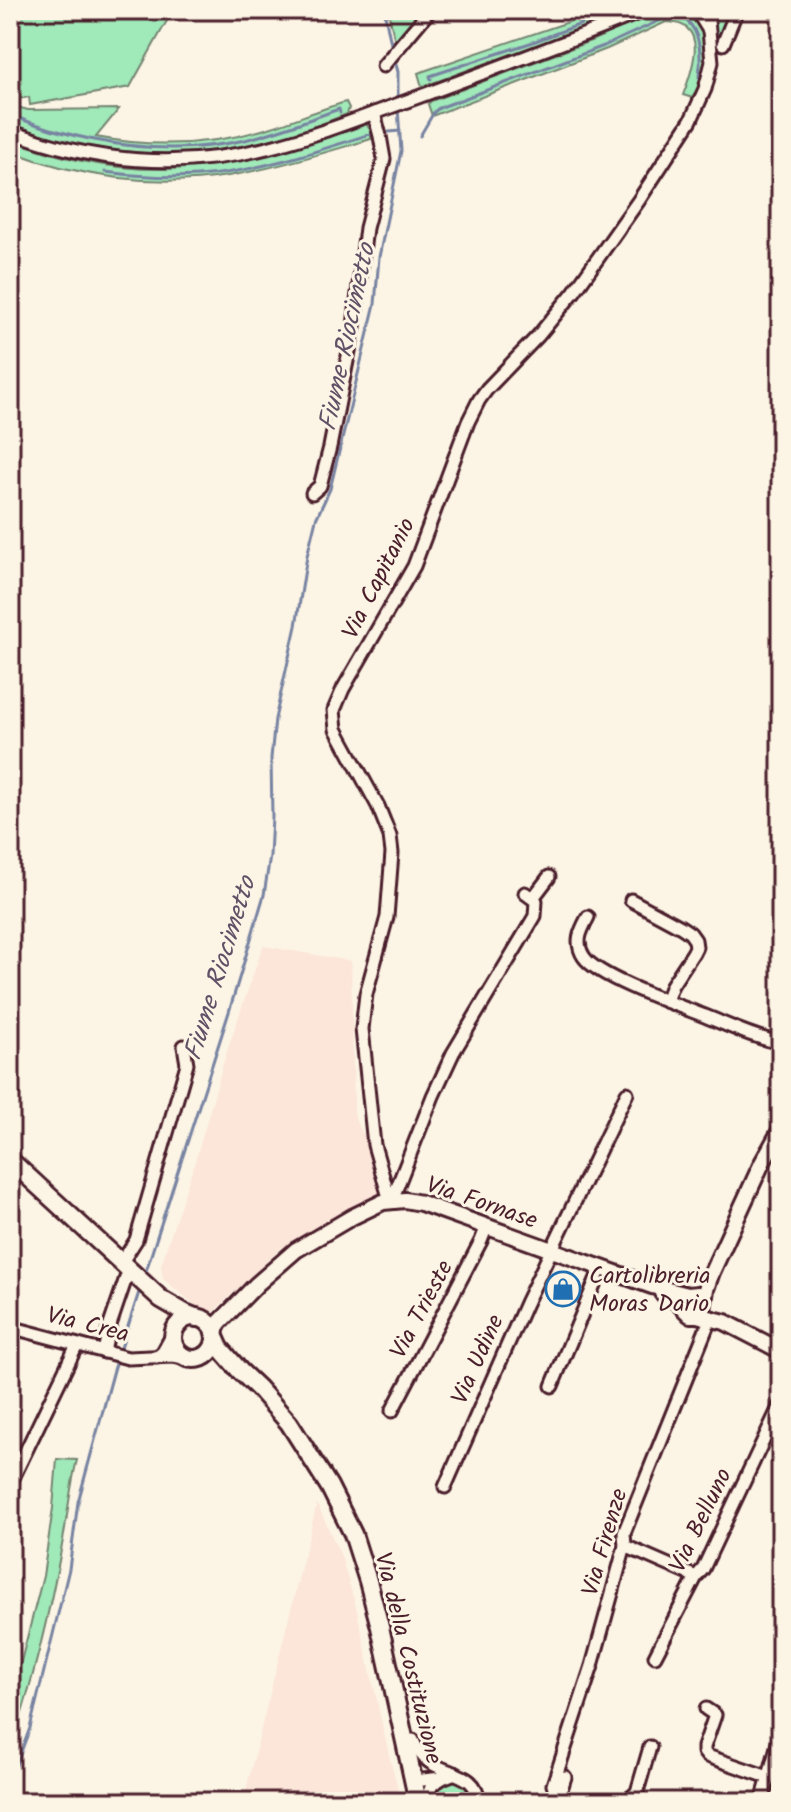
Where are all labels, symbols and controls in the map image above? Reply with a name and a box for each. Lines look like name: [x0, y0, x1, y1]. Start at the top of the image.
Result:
water label: Fiume Riocimetto: [308, 238, 389, 435]
street label: Via Capitanio: [332, 511, 427, 646]
water label: Fiume Riocimetto: [173, 869, 269, 1066]
street label: Via Fornase: [420, 1166, 543, 1241]
street label: Via Trieste: [380, 1253, 465, 1366]
place label: Cartolibreria Moras Dario: [589, 1257, 711, 1324]
shop icon: Cartolibreria Moras Dario: [544, 1270, 582, 1308]
street label: Via Crea: [42, 1296, 133, 1355]
street label: Via Udine: [441, 1308, 516, 1411]
street label: Via Belluno: [659, 1461, 744, 1580]
street label: Via Firenze: [571, 1484, 639, 1601]
street label: Via della Costituzione: [362, 1548, 453, 1768]

